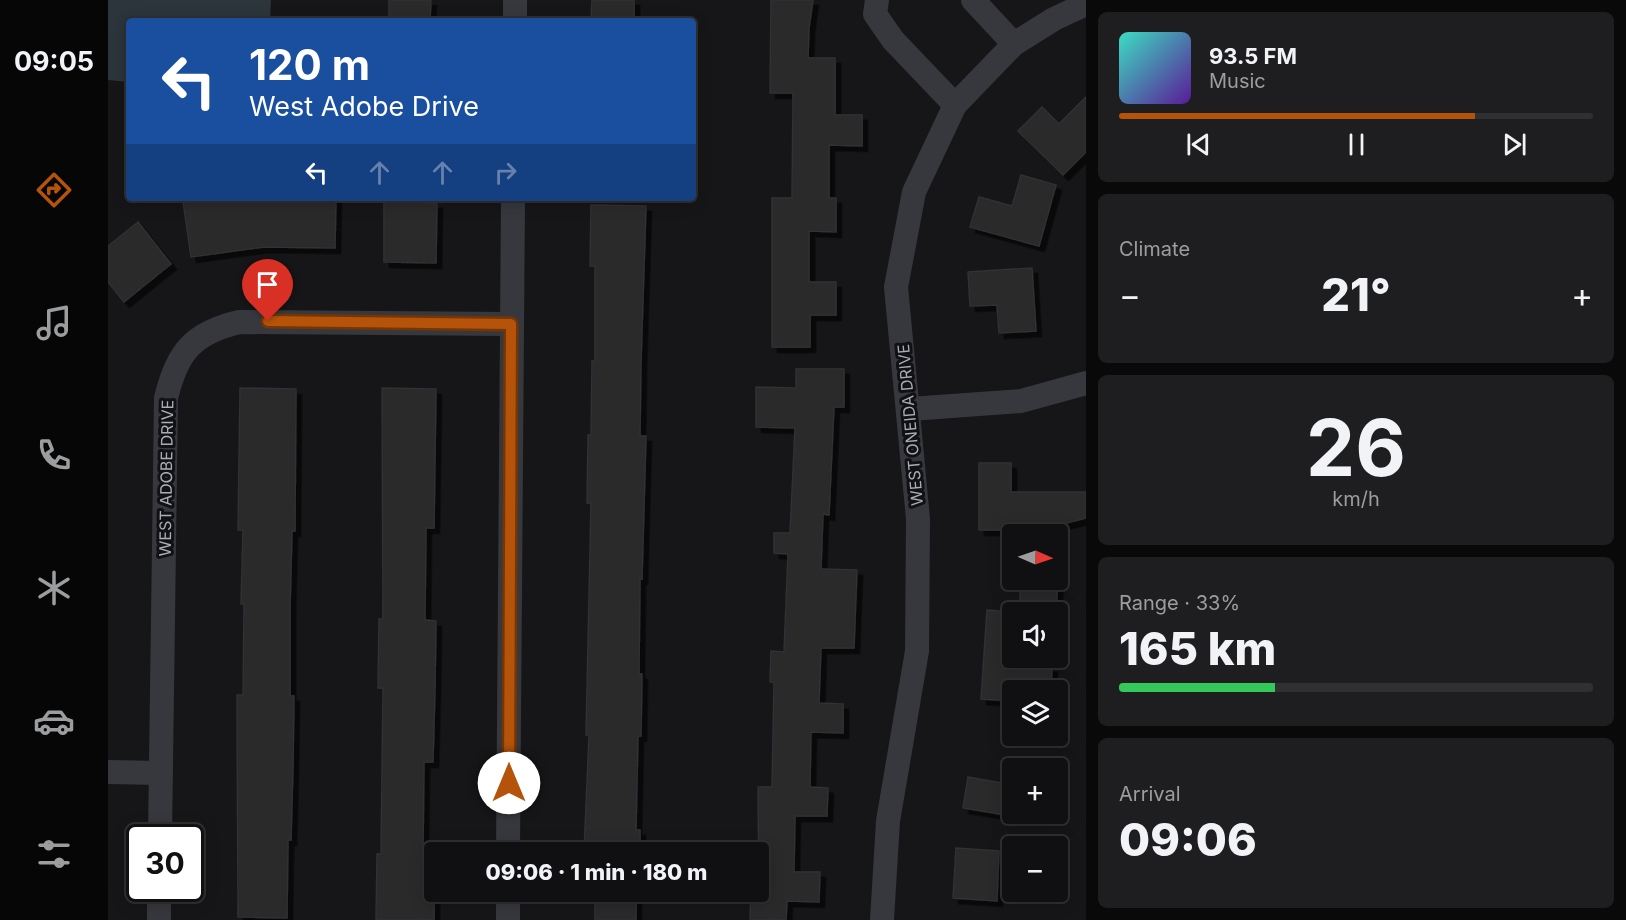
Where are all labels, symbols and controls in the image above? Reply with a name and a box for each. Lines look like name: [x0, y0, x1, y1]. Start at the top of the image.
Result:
text: 120 m: [249, 39, 370, 90]
icon: left: [150, 42, 228, 120]
text: 93.5 FM: [1209, 43, 1297, 69]
text: 09:05: [14, 45, 94, 78]
text: Music: [1209, 69, 1266, 93]
text: West Adobe Drive: [249, 90, 479, 123]
icon: previous: [1182, 128, 1215, 161]
icon: pause: [1340, 128, 1373, 161]
icon: next: [1498, 128, 1531, 161]
icon: left: [300, 156, 333, 189]
icon: ahead: [363, 156, 396, 189]
icon: ahead: [426, 156, 459, 189]
icon: right: [489, 156, 522, 189]
icon: directions: [33, 169, 75, 211]
text: Climate: [1119, 237, 1190, 261]
pin: [242, 259, 293, 321]
text: 21°: [1321, 267, 1391, 322]
icon: arrive: [251, 268, 284, 301]
text: −: [1119, 275, 1141, 315]
text: +: [1571, 275, 1593, 315]
icon: music: [33, 302, 75, 344]
street label: WEST ONEIDA DRIVE: [893, 343, 927, 507]
street label: WEST ADOBE DRIVE: [155, 399, 177, 557]
text: 26: [1306, 400, 1406, 495]
icon: phone: [33, 434, 75, 476]
text: km/h: [1332, 487, 1380, 511]
north arrow: [1002, 524, 1068, 590]
map controls: [1002, 524, 1068, 902]
icon: climate: [33, 567, 75, 609]
text: Range · 33%: [1119, 591, 1240, 615]
button: sound: [1002, 602, 1068, 668]
text: 165 km: [1119, 621, 1276, 676]
button: layers: [1002, 680, 1068, 746]
icon: car: [33, 700, 75, 742]
position arrow: [477, 751, 541, 815]
button: +: [1002, 758, 1068, 824]
text: Arrival: [1119, 782, 1181, 806]
text: 09:06: [1119, 812, 1257, 867]
speed limit sign: 30: [126, 824, 204, 902]
icon: filters: [33, 833, 75, 875]
button: −: [1002, 836, 1068, 902]
text: 09:06 · 1 min · 180 m: [486, 859, 707, 885]

